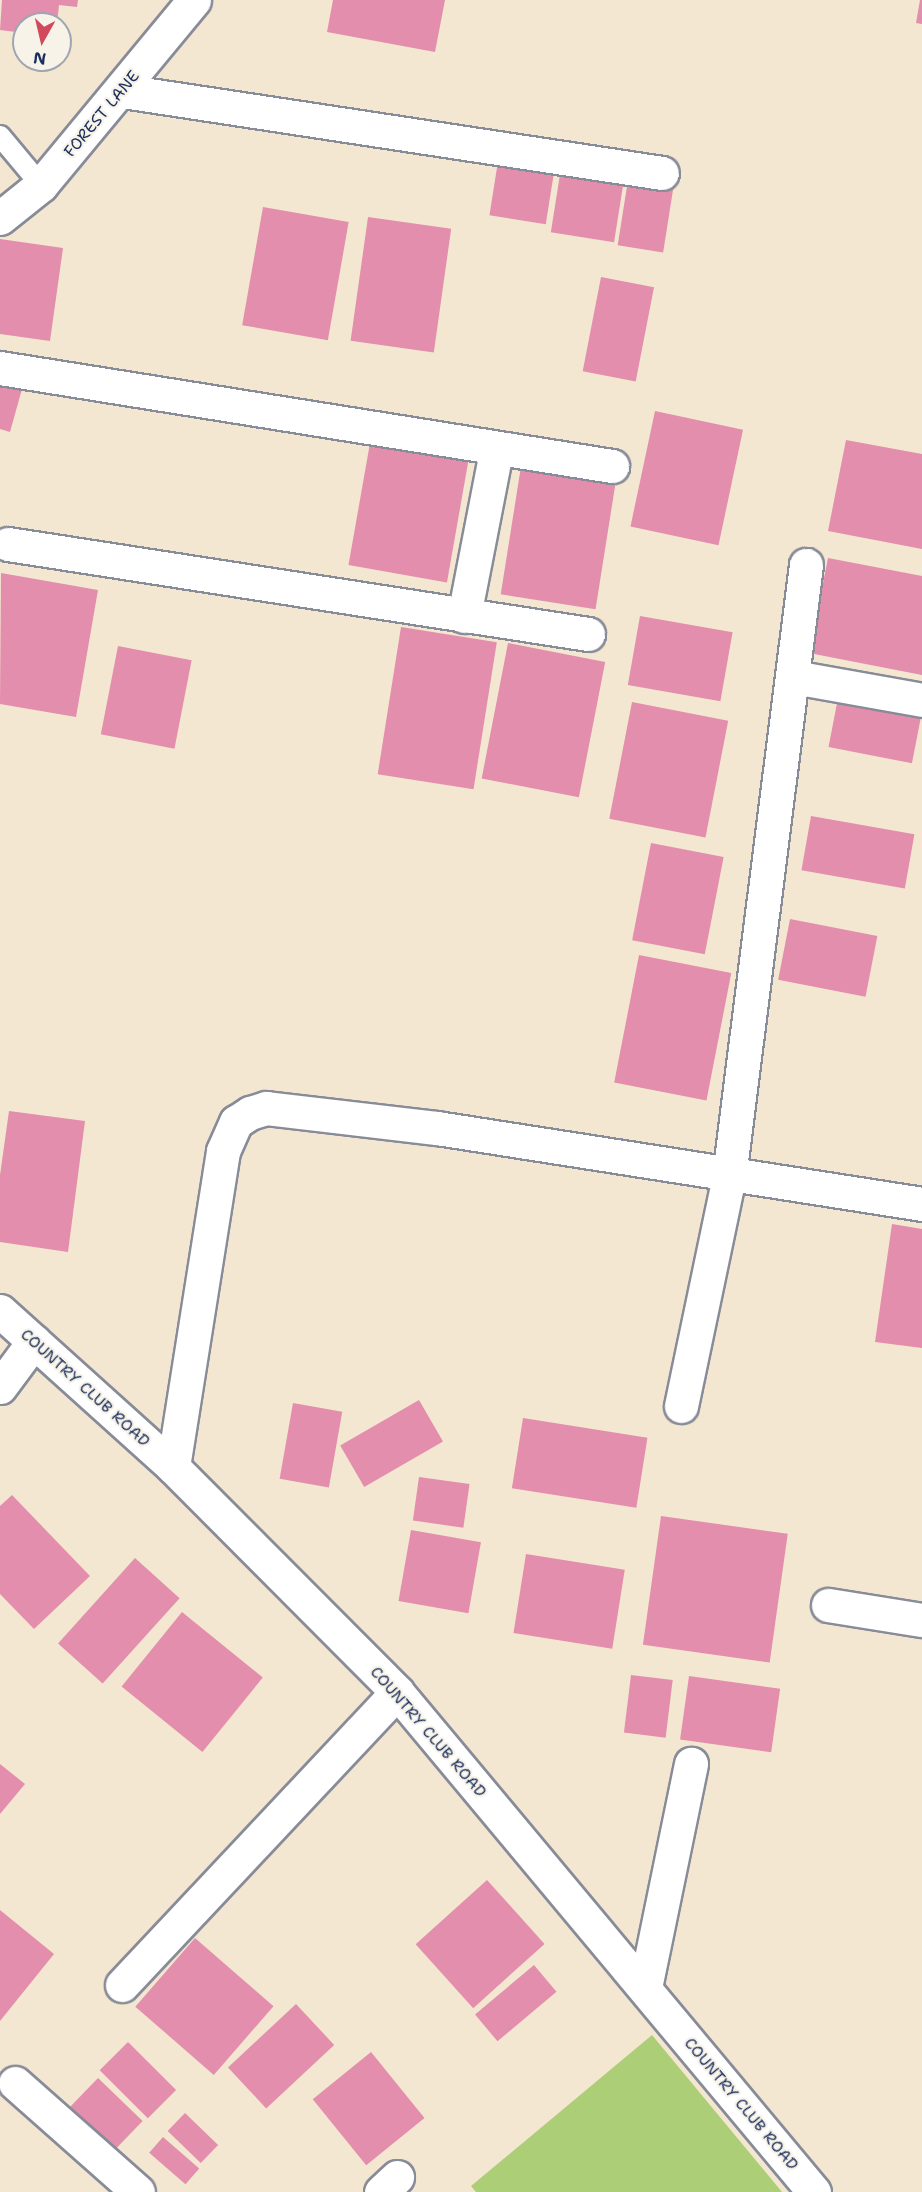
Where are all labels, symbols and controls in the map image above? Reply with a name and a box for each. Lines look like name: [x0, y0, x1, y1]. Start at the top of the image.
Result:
north arrow: [12, 12, 72, 72]
text: N: [32, 47, 47, 70]
street label: FOREST LANE: [60, 67, 144, 161]
street label: COUNTRY CLUB ROAD: [17, 1325, 153, 1451]
street label: COUNTRY CLUB ROAD: [366, 1663, 490, 1801]
street label: COUNTRY CLUB ROAD: [680, 2034, 802, 2174]

